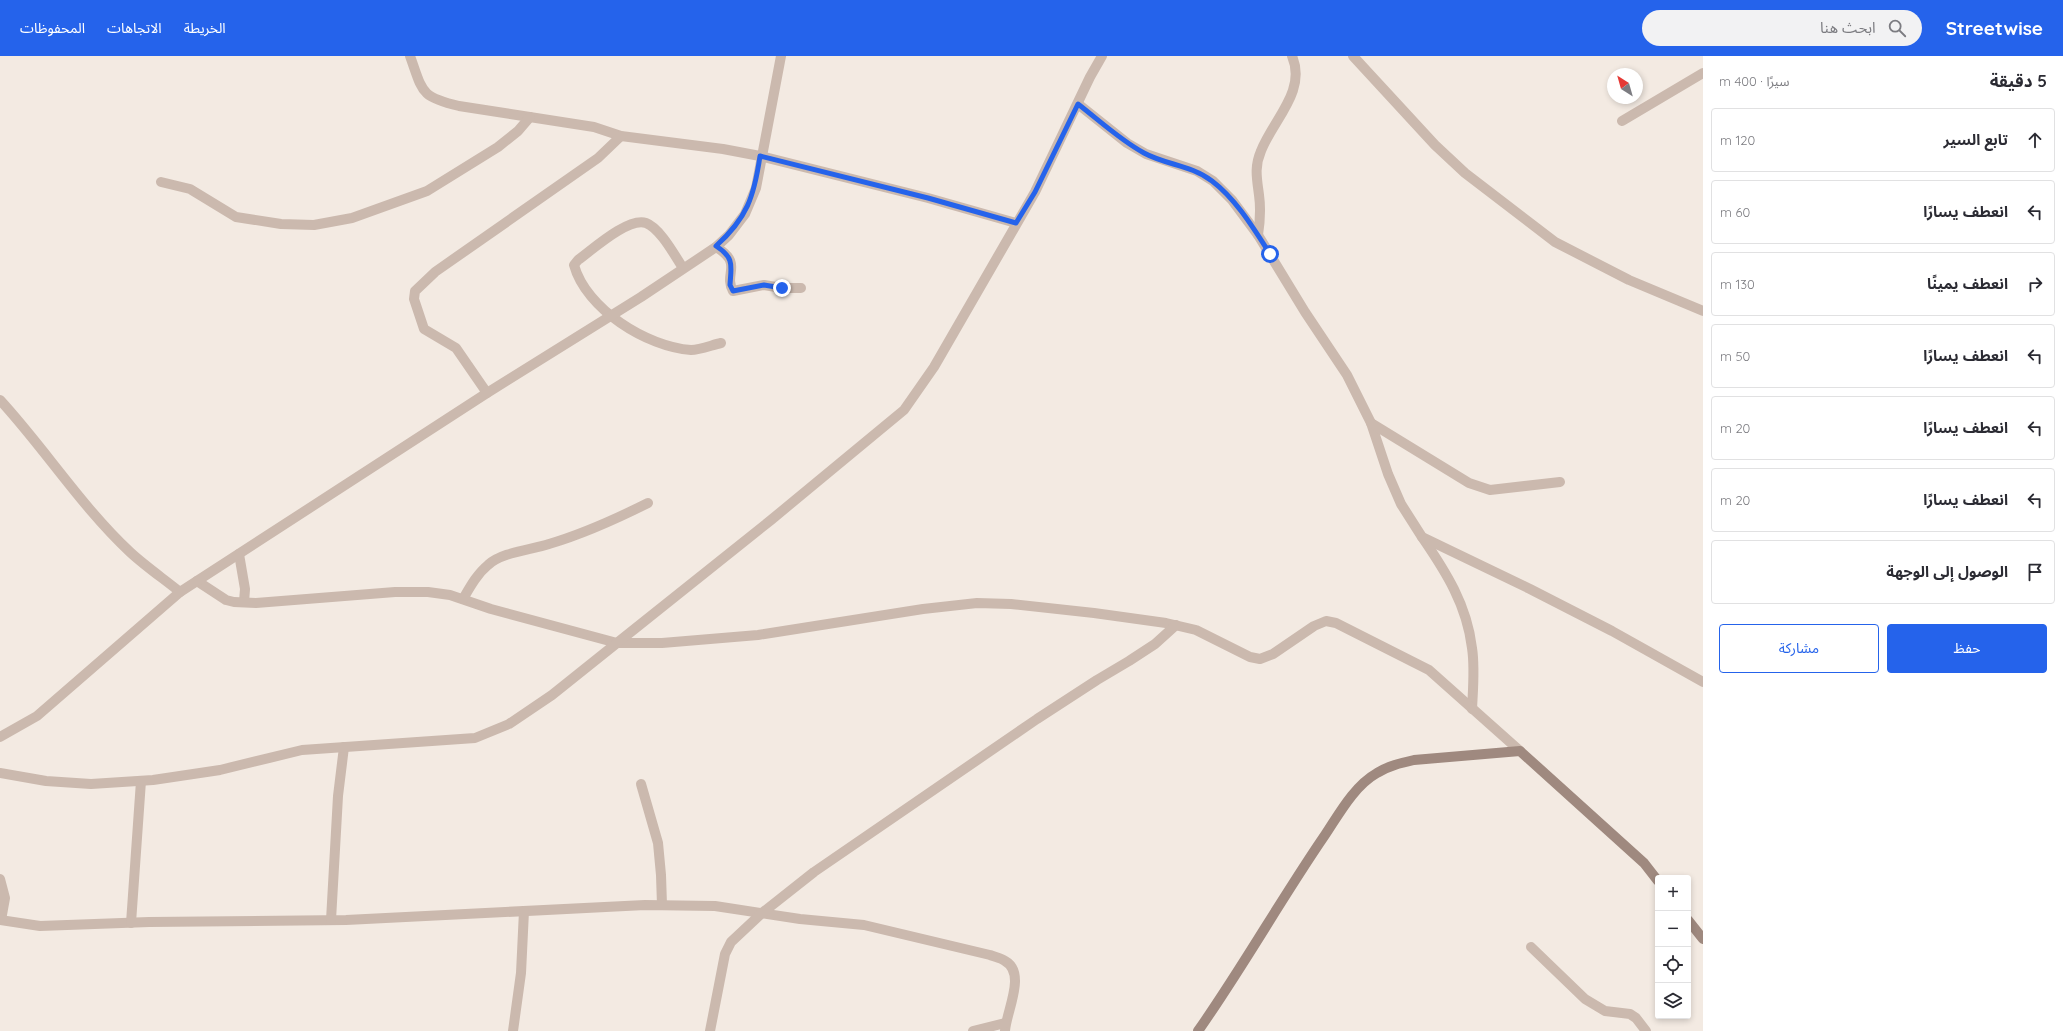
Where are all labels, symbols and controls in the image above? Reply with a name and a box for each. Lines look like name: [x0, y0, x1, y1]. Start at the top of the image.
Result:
search box: [1642, 10, 1922, 46]
text: Streetwise: [1946, 16, 2043, 40]
icon: search: [1886, 17, 1908, 39]
text: ابحث هنا: [1820, 18, 1876, 37]
text: المحفوظات: [20, 19, 85, 37]
text: الاتجاهات: [107, 19, 162, 37]
text: الخريطة: [184, 19, 226, 37]
north arrow: [1607, 68, 1643, 104]
text: 5 دقيقة: [1990, 70, 2047, 91]
text: سيرًا · 400 m: [1719, 73, 1789, 89]
icon: ahead: [2024, 129, 2046, 151]
text: تابع السير: [1944, 130, 2008, 149]
text: 120 m: [1720, 132, 1755, 148]
icon: left: [2024, 201, 2046, 223]
text: انعطف يسارًا: [1923, 202, 2008, 221]
text: 60 m: [1720, 204, 1750, 220]
route start: [1261, 245, 1279, 263]
icon: right: [2024, 273, 2046, 295]
text: انعطف يمينًا: [1927, 274, 2008, 293]
text: 130 m: [1720, 276, 1755, 292]
route end: [773, 279, 791, 297]
icon: left: [2024, 345, 2046, 367]
text: انعطف يسارًا: [1923, 346, 2008, 365]
text: 50 m: [1720, 348, 1750, 364]
icon: left: [2024, 417, 2046, 439]
text: انعطف يسارًا: [1923, 418, 2008, 437]
text: 20 m: [1720, 420, 1750, 436]
icon: left: [2024, 489, 2046, 511]
text: انعطف يسارًا: [1923, 490, 2008, 509]
text: 20 m: [1720, 492, 1750, 508]
icon: arrive: [2024, 561, 2046, 583]
text: الوصول إلى الوجهة: [1886, 562, 2008, 581]
button: مشاركة: [1719, 624, 1879, 673]
button: حفظ: [1887, 624, 2047, 673]
map controls: [1655, 875, 1691, 1019]
button: +: [1655, 875, 1691, 911]
button: −: [1655, 911, 1691, 947]
button: locate: [1655, 947, 1691, 983]
button: layers: [1655, 983, 1691, 1019]

